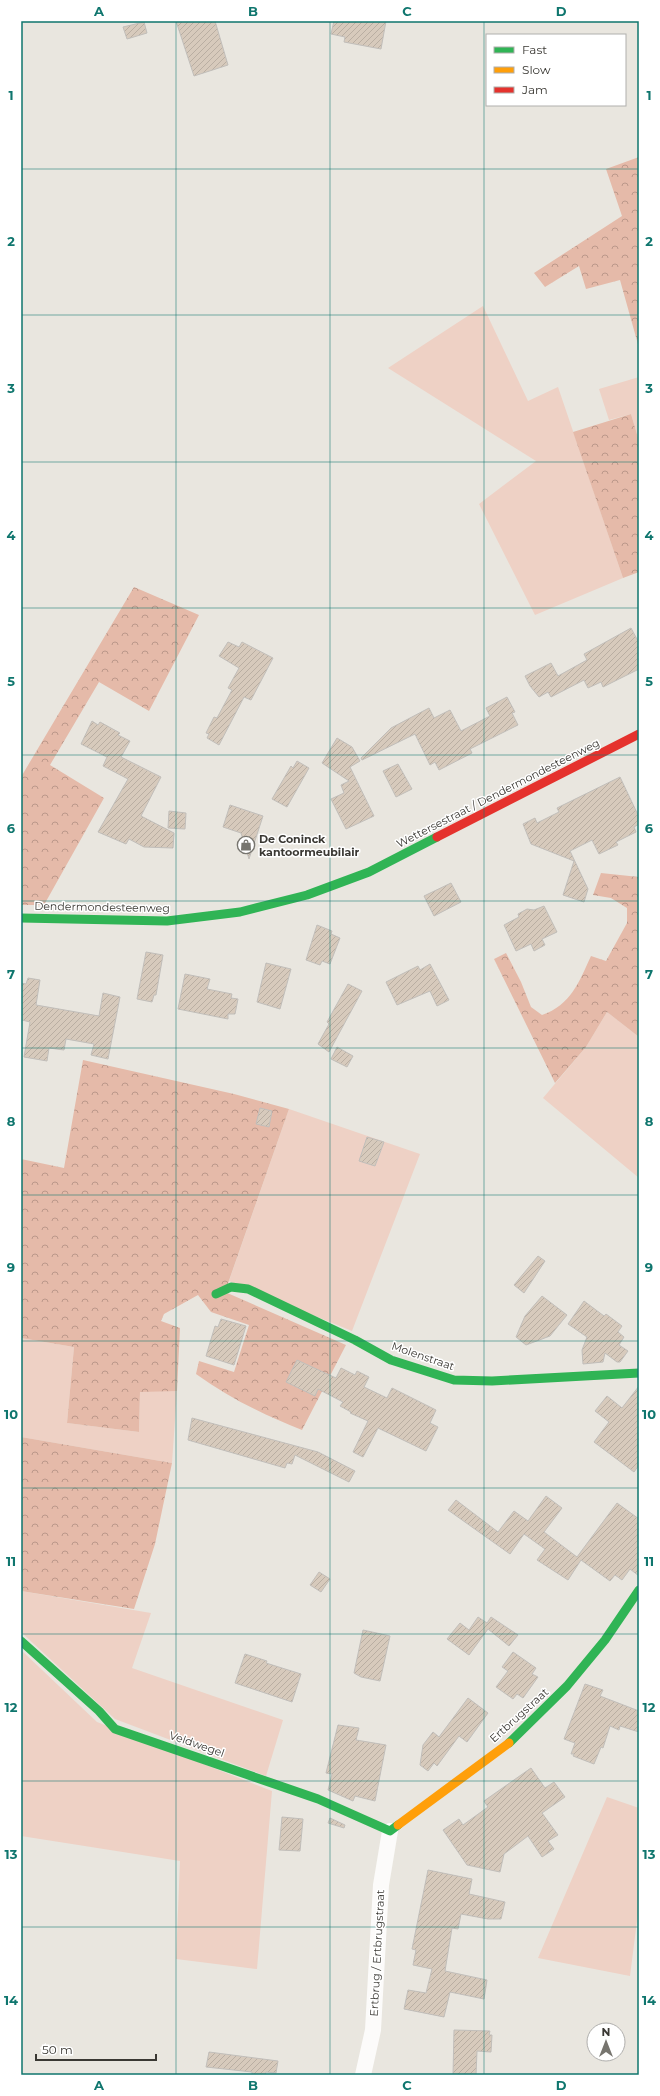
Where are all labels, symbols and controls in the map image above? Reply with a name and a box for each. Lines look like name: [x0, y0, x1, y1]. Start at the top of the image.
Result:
text: A: [93, 3, 105, 19]
text: B: [248, 3, 258, 19]
text: C: [402, 3, 412, 19]
text: D: [556, 3, 567, 19]
legend: [486, 34, 626, 106]
text: Fast: [522, 42, 547, 57]
text: Slow: [522, 62, 551, 77]
text: Jam: [521, 82, 548, 97]
text: 1: [8, 87, 14, 103]
text: 1: [646, 87, 652, 103]
text: 2: [7, 233, 15, 249]
text: 2: [645, 233, 653, 249]
text: 3: [6, 380, 15, 396]
text: 3: [644, 380, 653, 396]
text: 4: [7, 527, 16, 543]
text: 4: [645, 527, 654, 543]
text: 5: [7, 673, 15, 689]
text: 5: [645, 673, 653, 689]
street label: Wettersestraat / Dendermondesteenweg: [394, 735, 602, 851]
text: 6: [7, 820, 16, 836]
text: 6: [645, 820, 654, 836]
place label: De Coninck kantoormeubilair: [259, 832, 360, 859]
shop icon: De Coninck kantoormeubilair: [236, 835, 256, 855]
street label: Dendermondesteenweg: [34, 899, 170, 915]
text: 7: [7, 966, 15, 982]
text: 7: [645, 966, 653, 982]
text: 8: [7, 1113, 16, 1129]
text: 8: [645, 1113, 654, 1129]
text: 9: [7, 1259, 15, 1275]
text: 9: [645, 1259, 653, 1275]
street label: Molenstraat: [390, 1339, 457, 1373]
text: 10: [4, 1406, 18, 1422]
text: 10: [642, 1406, 656, 1422]
text: 11: [6, 1553, 16, 1569]
text: 11: [644, 1553, 654, 1569]
street label: Ertbrugstraat: [487, 1685, 552, 1745]
text: 12: [5, 1699, 18, 1715]
text: 12: [643, 1699, 656, 1715]
street label: Veldwegel: [168, 1728, 226, 1760]
text: 13: [5, 1846, 18, 1862]
text: 13: [643, 1846, 656, 1862]
street label: Ertbrug / Ertbrugstraat: [367, 1889, 387, 2017]
text: 14: [4, 1992, 18, 2008]
text: 14: [642, 1992, 656, 2008]
north arrow: [586, 2022, 626, 2062]
text: N: [602, 2025, 610, 2039]
scale bar: [36, 2036, 156, 2062]
text: 50 m: [42, 2042, 73, 2057]
text: A: [93, 2077, 105, 2093]
text: B: [248, 2077, 258, 2093]
text: C: [402, 2077, 412, 2093]
text: D: [556, 2077, 567, 2093]

